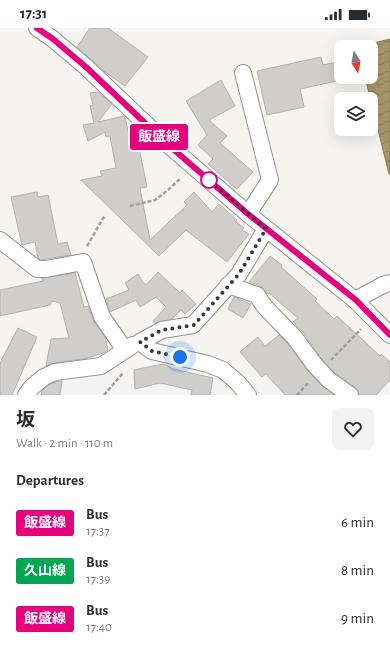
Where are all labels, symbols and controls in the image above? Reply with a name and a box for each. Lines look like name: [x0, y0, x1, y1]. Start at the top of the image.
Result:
text: 17:31: [20, 6, 47, 21]
north arrow: [334, 40, 378, 84]
map controls: [334, 40, 378, 136]
button: layers: [334, 92, 378, 136]
line badge: 飯盛線: [136, 124, 182, 150]
text: 飯盛線: [138, 130, 180, 144]
unlabelled marker: [200, 171, 218, 189]
your location: [170, 347, 190, 367]
button: heart: [332, 408, 374, 450]
text: 坂: [16, 411, 35, 430]
text: Walk · 2 min · 110 m: [16, 437, 113, 450]
text: Departures: [16, 473, 84, 488]
text: Bus: [86, 507, 108, 522]
text: 6 min: [341, 515, 374, 530]
text: 飯盛線: [24, 516, 66, 530]
text: 17:37: [86, 525, 110, 538]
text: Bus: [86, 555, 108, 570]
text: 8 min: [341, 563, 374, 578]
text: 久山線: [24, 564, 66, 578]
text: 17:39: [86, 573, 110, 586]
text: Bus: [86, 603, 108, 618]
text: 9 min: [341, 611, 374, 626]
text: 飯盛線: [24, 612, 66, 626]
text: 17:40: [86, 621, 112, 634]

